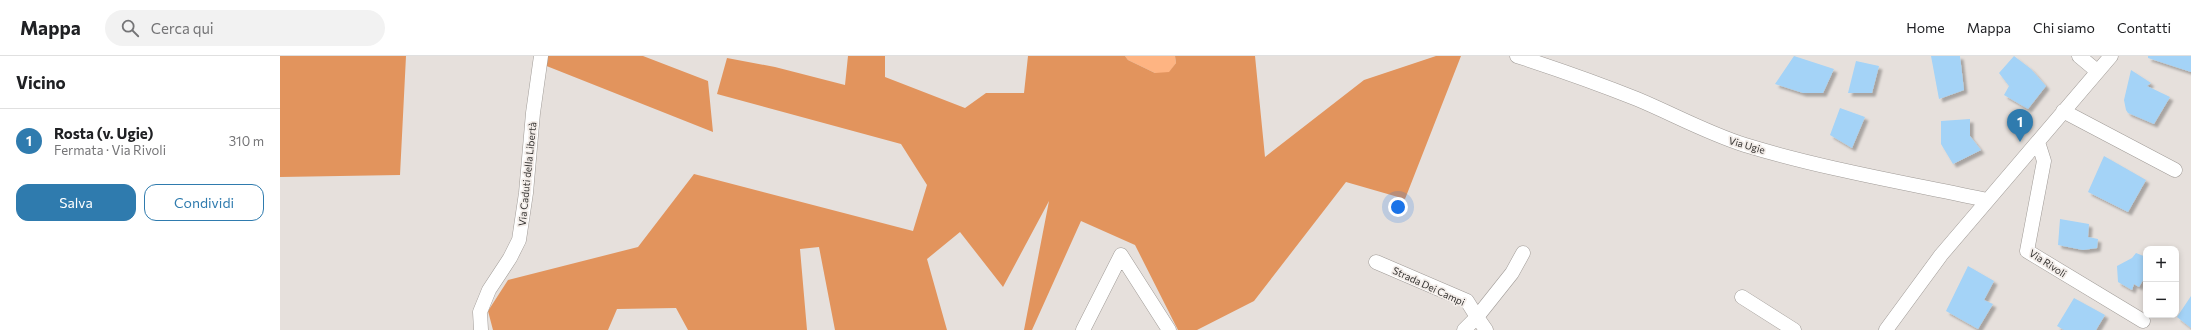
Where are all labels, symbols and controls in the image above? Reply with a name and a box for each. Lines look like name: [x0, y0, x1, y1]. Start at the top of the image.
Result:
search box: [105, 10, 385, 46]
text: Mappa: [20, 16, 81, 39]
icon: search: [119, 17, 141, 39]
text: Cerca qui: [151, 19, 214, 37]
text: Home: [1906, 19, 1945, 36]
text: Mappa: [1967, 19, 2011, 36]
text: Chi siamo: [2033, 19, 2095, 36]
text: Contatti: [2117, 19, 2171, 36]
text: Vicino: [16, 72, 66, 93]
pin: 1: [2007, 109, 2033, 142]
street label: Via Caduti della Libertà: [516, 121, 538, 227]
text: Rosta (v. Ugie): [54, 124, 153, 142]
text: 1: [26, 133, 32, 149]
text: 310 m: [229, 133, 264, 149]
street label: Via Ugie: [1727, 134, 1767, 156]
text: Fermata · Via Rivoli: [54, 142, 166, 158]
button: Salva: [16, 184, 136, 221]
button: Condividi: [144, 184, 264, 221]
your location: [1388, 197, 1408, 217]
map controls: [2143, 246, 2179, 318]
button: +: [2143, 246, 2179, 282]
street label: Via Rivoli: [2027, 247, 2069, 279]
street label: Strada Dei Campi: [1391, 264, 1467, 308]
button: −: [2143, 282, 2179, 318]

